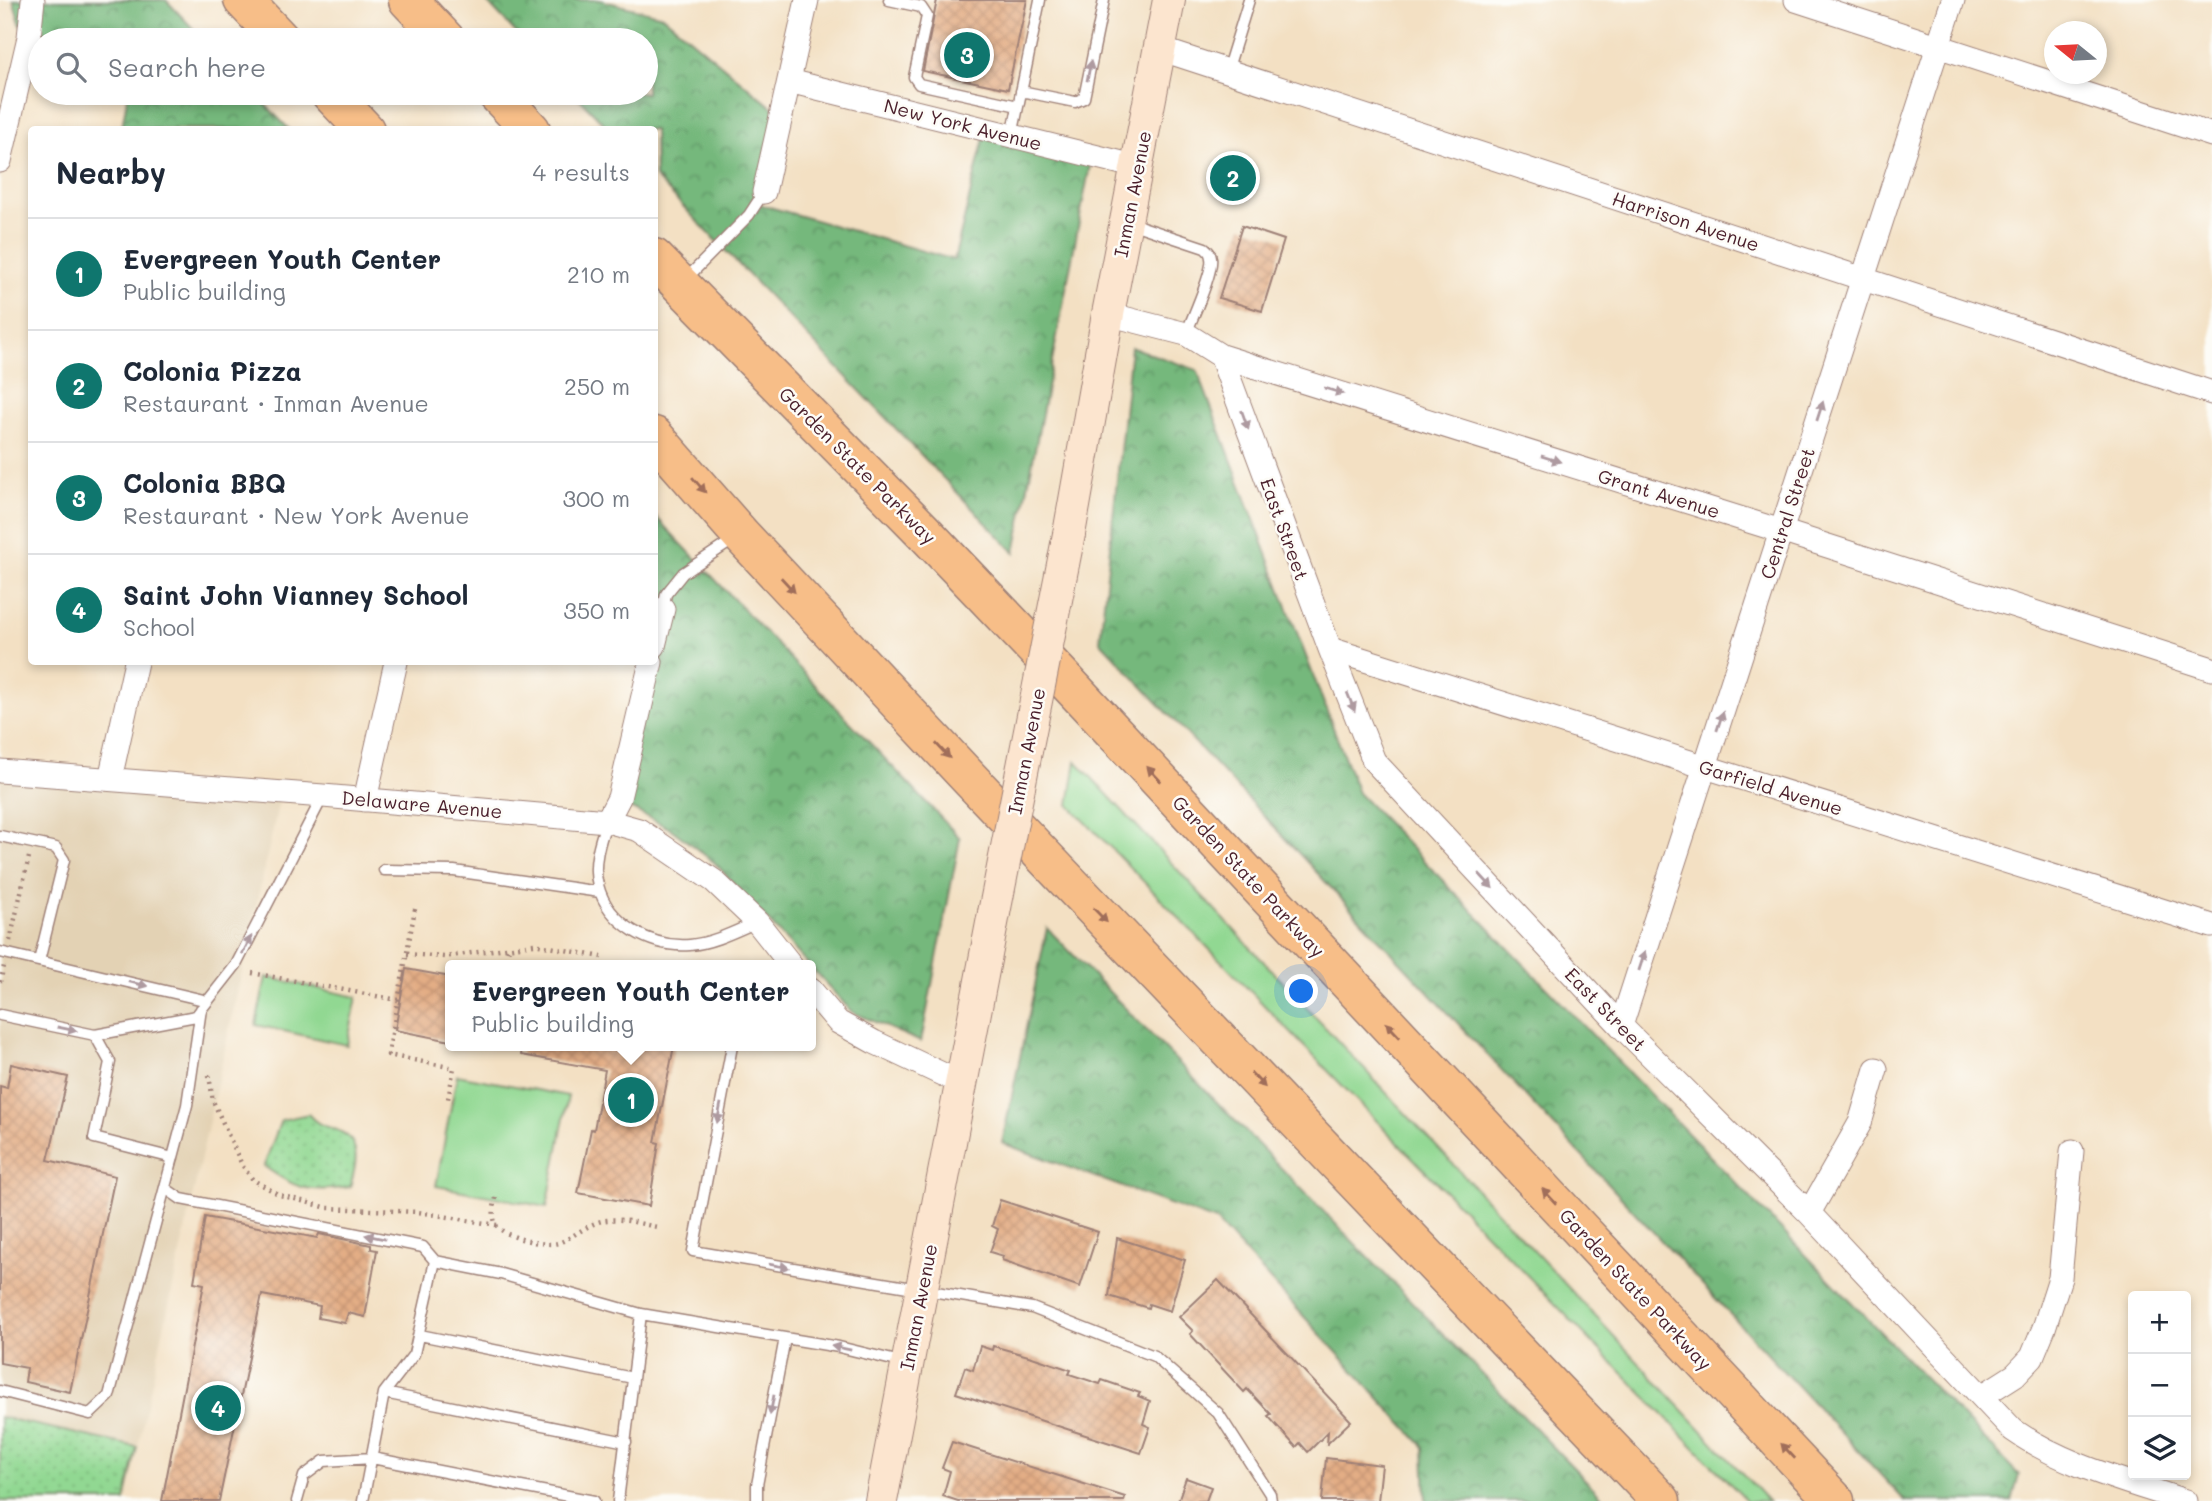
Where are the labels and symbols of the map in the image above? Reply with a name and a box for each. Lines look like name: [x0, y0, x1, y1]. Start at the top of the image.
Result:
north arrow: [2044, 21, 2107, 84]
pin: 3: [944, 29, 990, 81]
one-way arrow: [1084, 60, 1095, 82]
street label: New York Avenue: [881, 92, 1045, 156]
street label: Inman Avenue: [1107, 129, 1157, 259]
pin: 2: [1210, 152, 1256, 204]
street label: Harrison Avenue: [1609, 185, 1763, 257]
street label: Garden State Parkway: [774, 381, 942, 549]
one-way arrow: [1323, 386, 1344, 397]
one-way arrow: [1815, 401, 1825, 422]
one-way arrow: [1240, 409, 1251, 430]
street label: Central Street: [1754, 444, 1820, 582]
one-way arrow: [1541, 454, 1562, 464]
street label: Grant Avenue: [1595, 463, 1723, 523]
street label: East Street: [1255, 475, 1315, 583]
one-way arrow: [691, 476, 706, 493]
one-way arrow: [780, 576, 796, 594]
street label: Inman Avenue: [1001, 686, 1051, 816]
one-way arrow: [1345, 691, 1356, 712]
one-way arrow: [1715, 710, 1726, 731]
one-way arrow: [935, 742, 951, 759]
street label: Garfield Avenue: [1696, 753, 1846, 821]
one-way arrow: [1146, 766, 1162, 783]
street label: Delaware Avenue: [341, 785, 503, 823]
street label: Garden State Parkway: [1167, 790, 1331, 962]
one-way arrow: [1477, 872, 1493, 889]
one-way arrow: [1092, 906, 1108, 923]
one-way arrow: [241, 935, 252, 955]
one-way arrow: [1638, 950, 1648, 971]
street label: East Street: [1560, 962, 1652, 1056]
your location: [1284, 974, 1318, 1008]
one-way arrow: [127, 979, 149, 990]
one-way arrow: [1385, 1021, 1401, 1039]
one-way arrow: [56, 1023, 78, 1034]
one-way arrow: [1249, 1071, 1265, 1088]
pin: 1: [608, 1074, 654, 1126]
one-way arrow: [713, 1102, 724, 1124]
one-way arrow: [1541, 1188, 1557, 1205]
street label: Garden State Parkway: [1554, 1203, 1718, 1375]
one-way arrow: [364, 1232, 386, 1243]
street label: Inman Avenue: [893, 1242, 943, 1372]
one-way arrow: [768, 1260, 790, 1271]
one-way arrow: [830, 1343, 852, 1354]
pin: 4: [195, 1382, 241, 1434]
one-way arrow: [767, 1394, 778, 1416]
one-way arrow: [1780, 1442, 1796, 1460]

